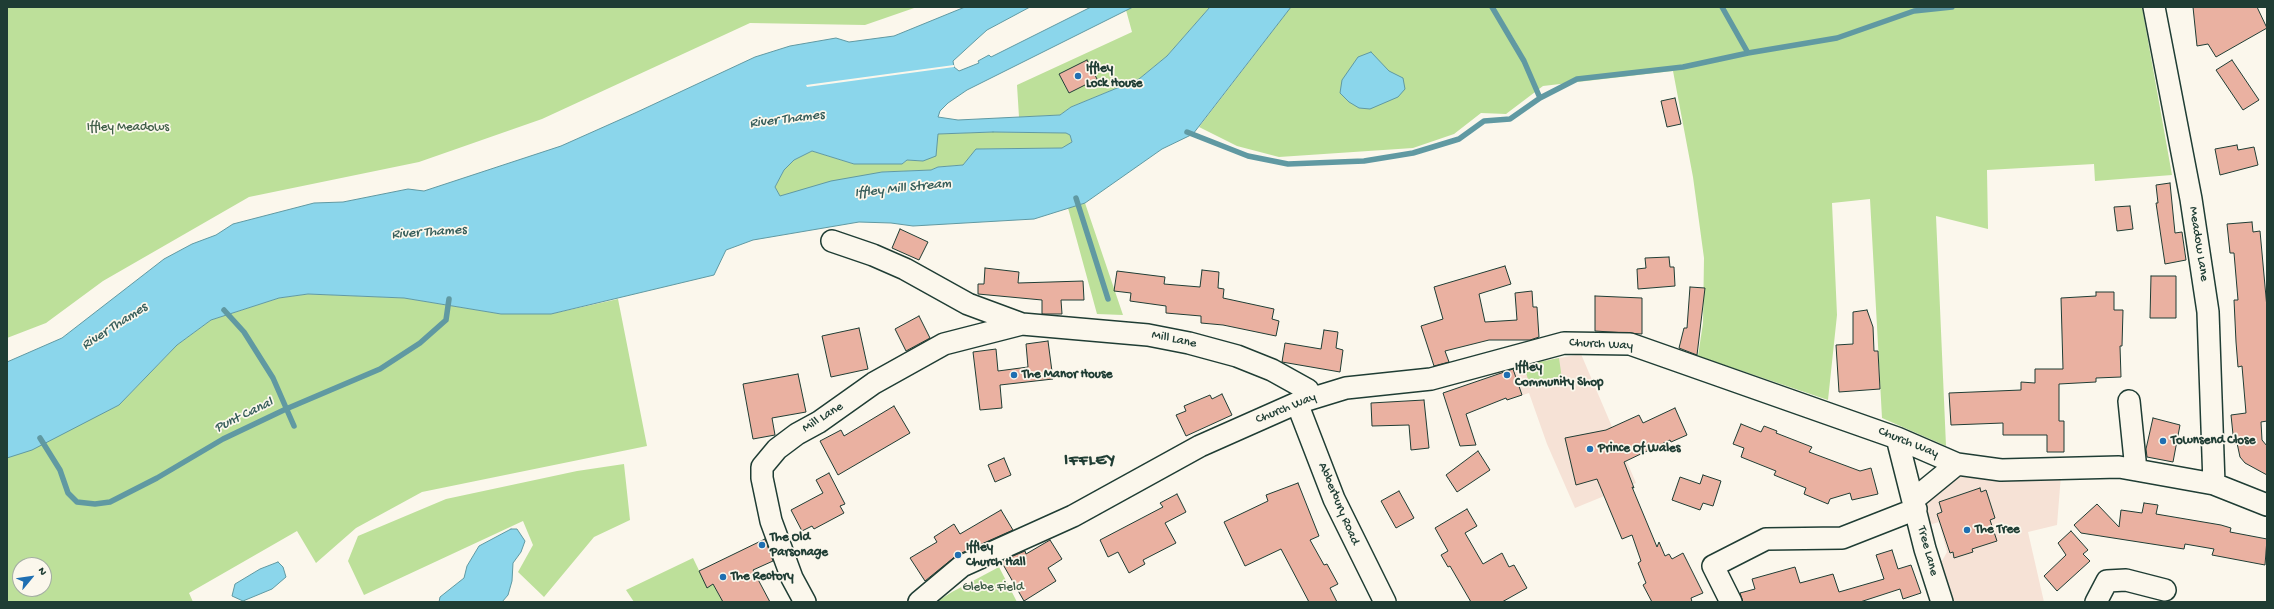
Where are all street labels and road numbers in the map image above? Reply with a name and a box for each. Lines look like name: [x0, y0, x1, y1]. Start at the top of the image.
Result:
street label: Meadow Lane: [2184, 206, 2212, 282]
street label: Mill Lane: [1150, 328, 1198, 352]
street label: Church Way: [1569, 336, 1633, 354]
street label: Church Way: [1253, 390, 1319, 428]
street label: Mill Lane: [800, 399, 846, 437]
street label: Church Way: [1875, 424, 1941, 462]
street label: Abberbury Road: [1314, 460, 1362, 548]
street label: Tree Lane: [1913, 524, 1941, 578]

